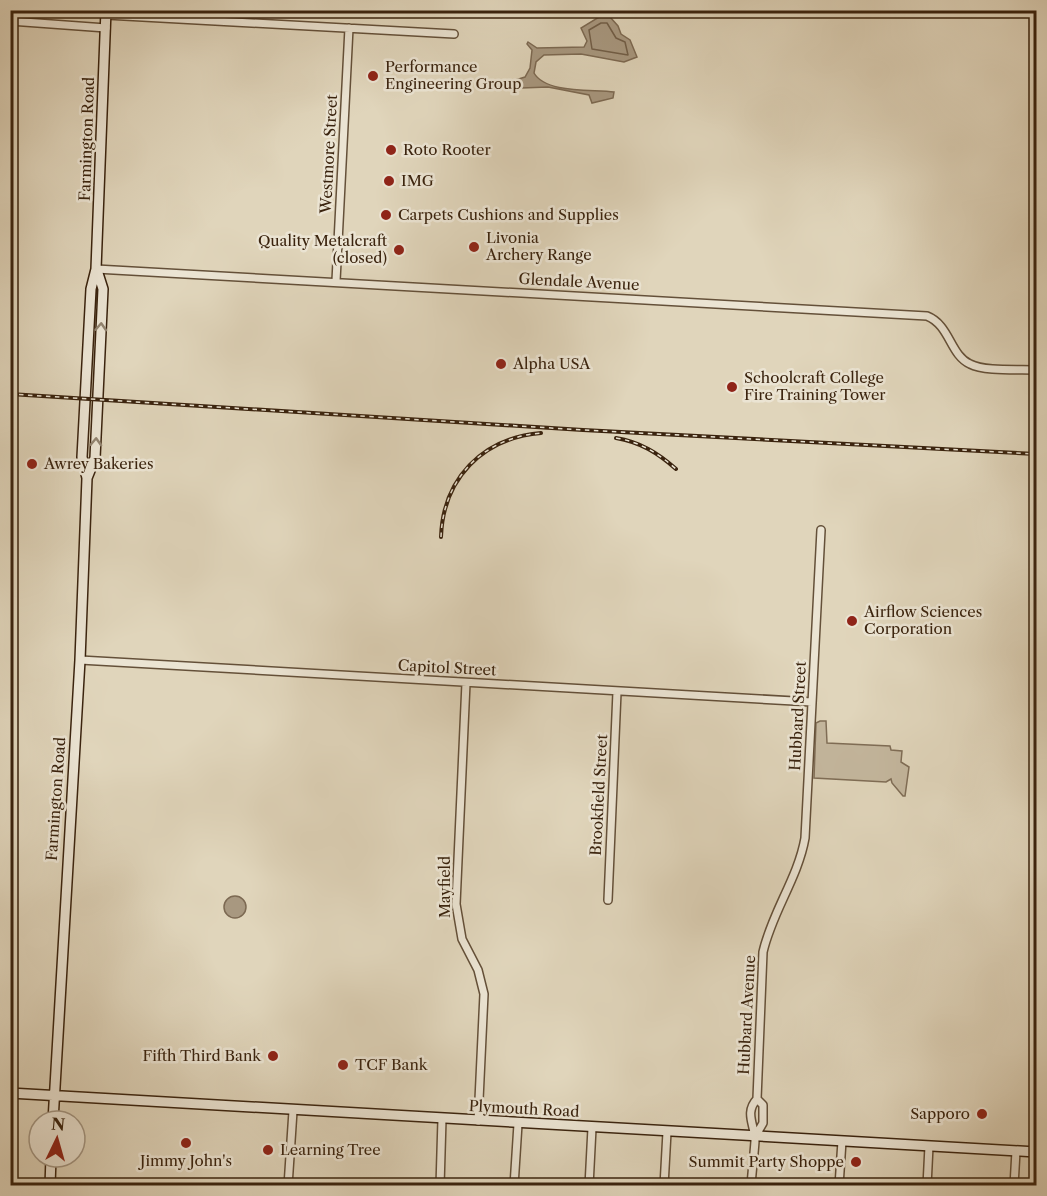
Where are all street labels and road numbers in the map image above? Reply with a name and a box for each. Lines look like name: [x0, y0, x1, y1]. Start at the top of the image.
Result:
street label: Farmington Road: [75, 77, 98, 201]
street label: Westmore Street: [316, 93, 341, 215]
street label: Glendale Avenue: [518, 269, 640, 294]
street label: Capitol Street: [397, 655, 498, 680]
street label: Hubbard Street: [785, 660, 810, 771]
street label: Brookfield Street: [586, 733, 611, 856]
street label: Farmington Road: [42, 736, 69, 862]
street label: Mayfield: [435, 856, 454, 918]
street label: Hubbard Avenue: [734, 955, 759, 1075]
street label: Plymouth Road: [468, 1096, 580, 1121]

